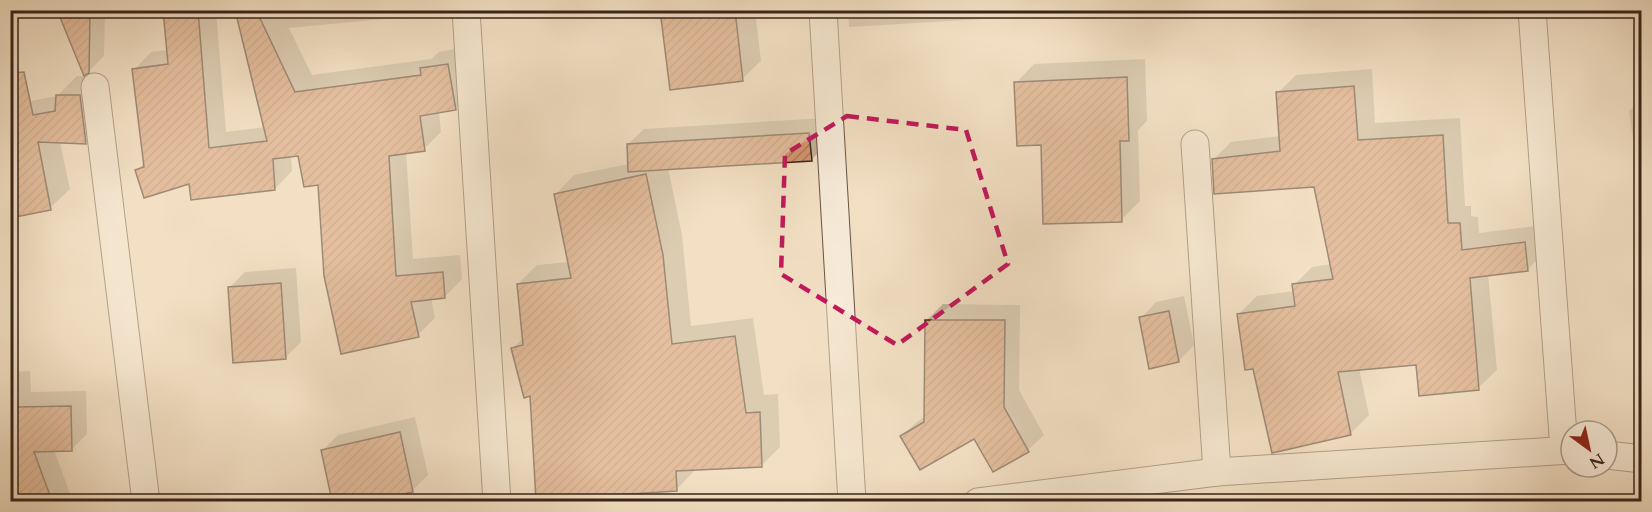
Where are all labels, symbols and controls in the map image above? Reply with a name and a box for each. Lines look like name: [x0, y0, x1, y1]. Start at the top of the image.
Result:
north arrow: [1559, 419, 1619, 479]
text: N: [1585, 448, 1608, 474]

